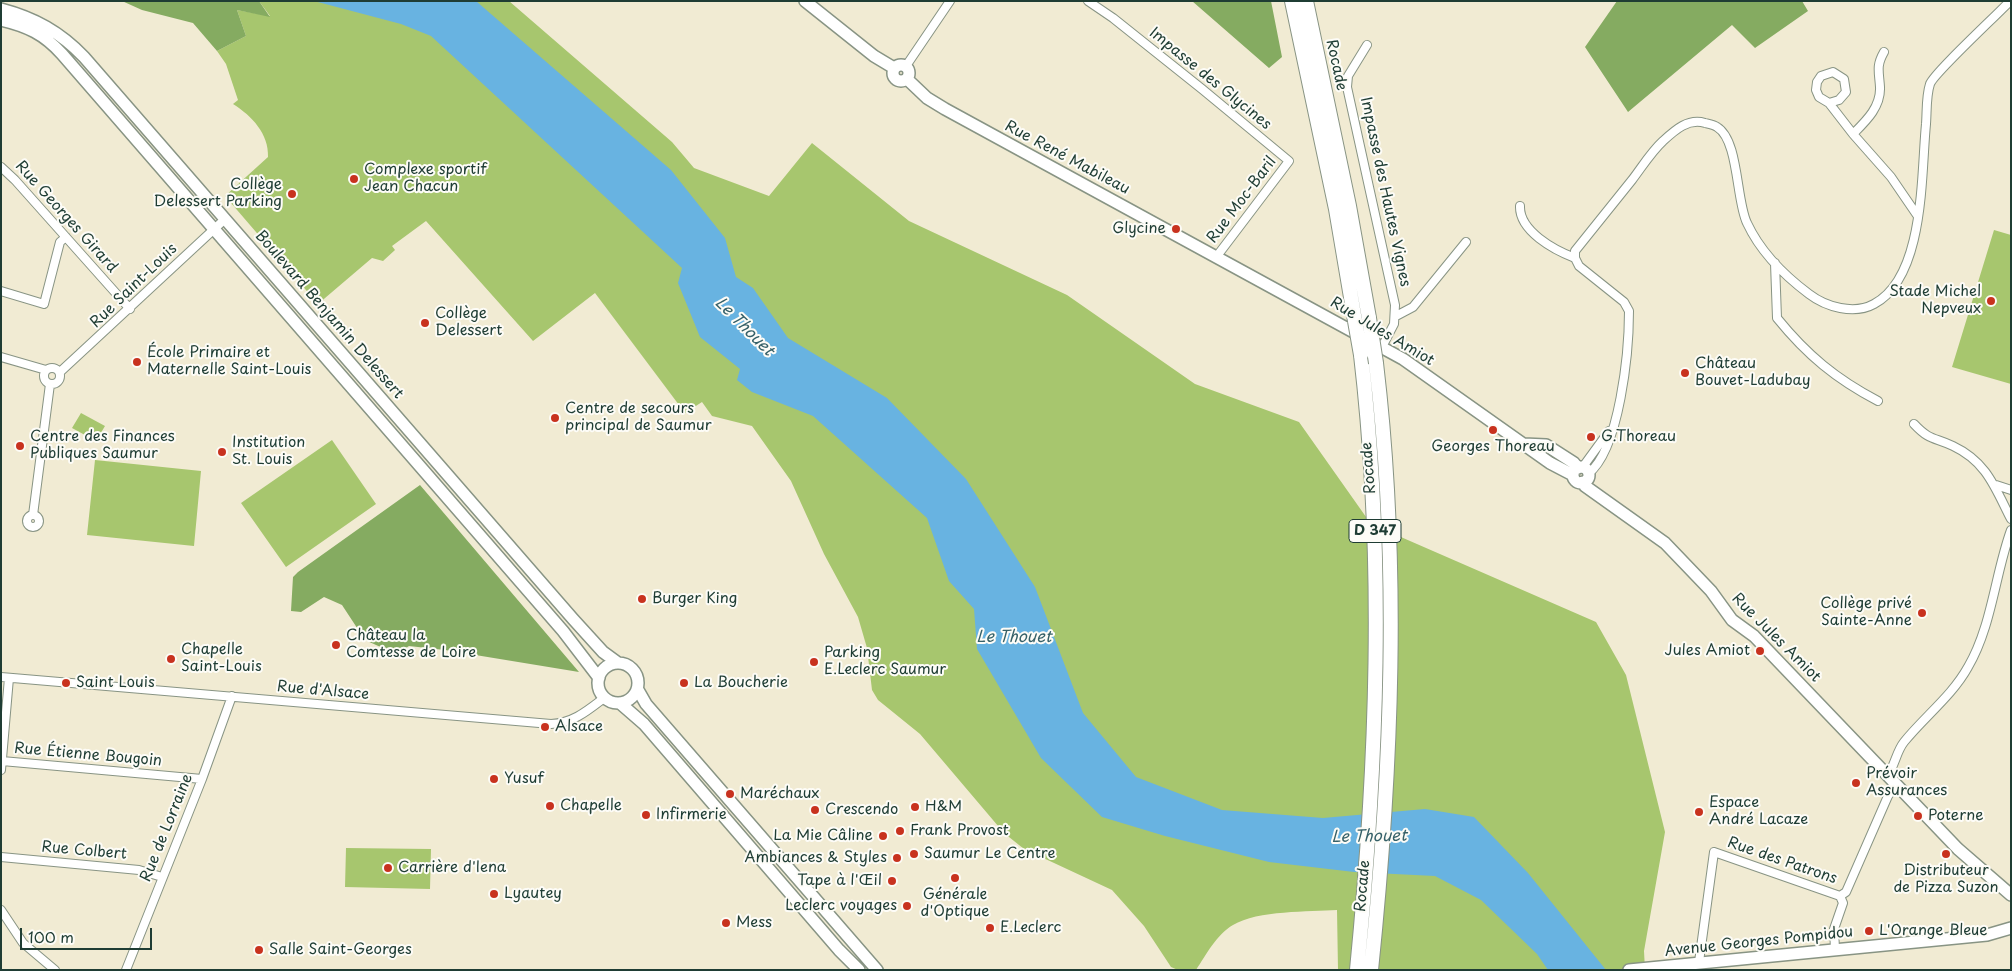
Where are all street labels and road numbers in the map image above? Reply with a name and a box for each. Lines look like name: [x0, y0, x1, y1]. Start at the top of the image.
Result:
street label: Impasse des Glycines: [1145, 24, 1275, 134]
street label: Rocade: [1322, 38, 1350, 92]
street label: Impasse des Hautes Vignes: [1356, 95, 1414, 289]
street label: Rue René Mabileau: [1001, 117, 1133, 199]
street label: Rue Moc-Baril: [1204, 153, 1280, 247]
street label: Rue Georges Girard: [11, 158, 121, 276]
street label: Boulevard Benjamin Delessert: [251, 227, 407, 403]
street label: Rue Saint-Louis: [87, 240, 181, 332]
street label: Rue Jules Amiot: [1327, 294, 1437, 370]
street label: Rocade: [1358, 441, 1380, 495]
road number: D 347: [1349, 520, 1401, 542]
street label: Rue Jules Amiot: [1728, 590, 1824, 686]
street label: Rue d'Alsace: [276, 678, 370, 704]
street label: Rue Étienne Bougoin: [13, 740, 163, 770]
street label: Rue de Lorraine: [137, 771, 197, 885]
street label: Rue des Patrons: [1725, 834, 1839, 888]
street label: Rue Colbert: [41, 838, 127, 864]
street label: Rocade: [1352, 859, 1374, 913]
street label: Avenue Georges Pompidou: [1664, 923, 1854, 961]

